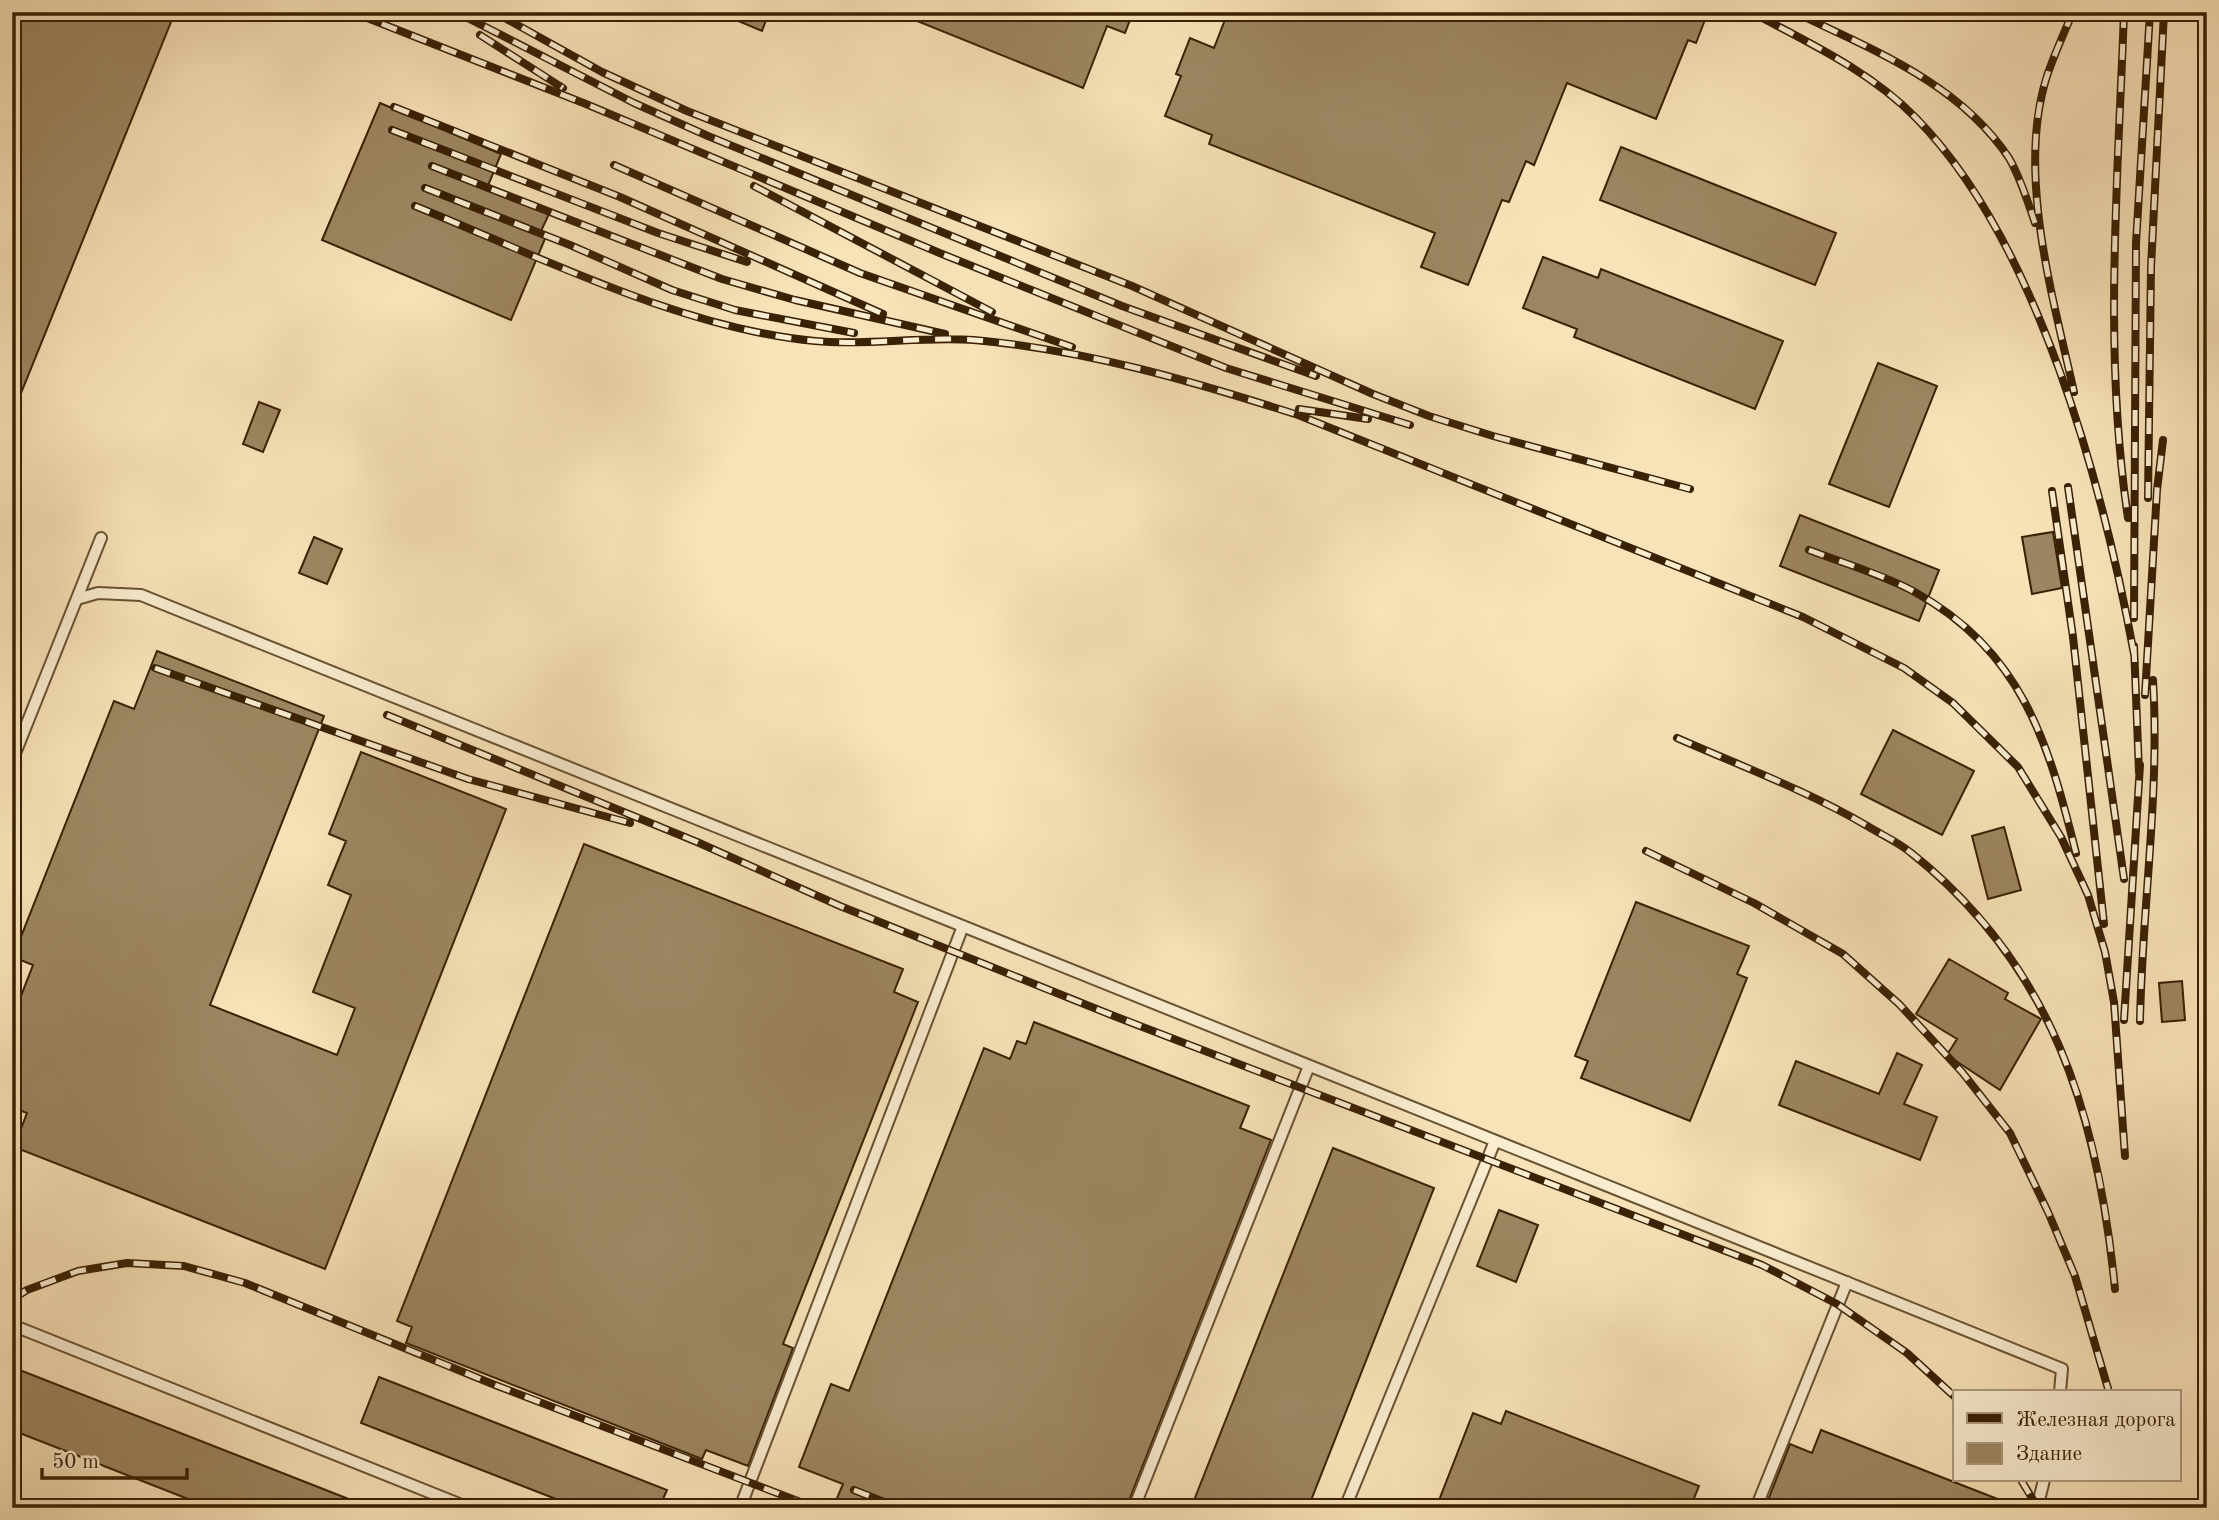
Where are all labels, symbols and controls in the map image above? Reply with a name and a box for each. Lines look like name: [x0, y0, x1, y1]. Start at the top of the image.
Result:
legend: [1953, 1390, 2180, 1482]
text: Железная дорога: [2016, 1410, 2176, 1431]
scale bar: [42, 1436, 187, 1480]
text: Здание: [2016, 1444, 2082, 1465]
text: 50 m: [52, 1452, 99, 1473]

